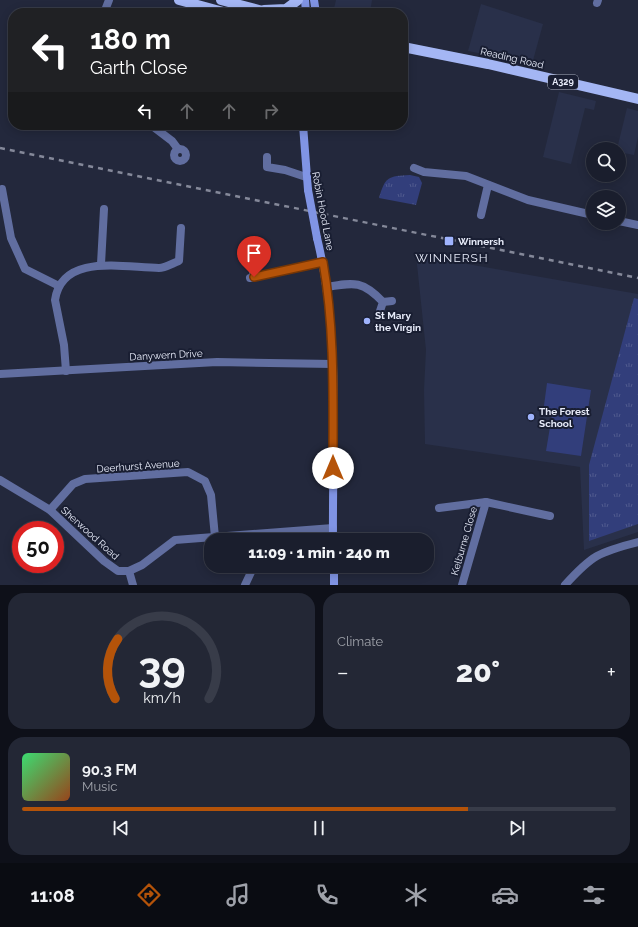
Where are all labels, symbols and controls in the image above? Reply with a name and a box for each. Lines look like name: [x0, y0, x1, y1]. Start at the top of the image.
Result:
text: 180 m: [90, 23, 171, 56]
icon: left: [24, 24, 76, 76]
street label: Reading Road: [479, 45, 545, 71]
text: Garth Close: [90, 57, 187, 78]
road number: A329: [548, 75, 578, 89]
icon: left: [134, 100, 156, 122]
icon: ahead: [176, 100, 198, 122]
icon: ahead: [218, 100, 240, 122]
icon: right: [260, 100, 282, 122]
map controls: [586, 142, 626, 230]
button: search: [586, 142, 626, 182]
street label: Robin Hood Lane: [310, 171, 336, 251]
button: layers: [586, 190, 626, 230]
marker: Winnersh: [443, 235, 455, 247]
pin: [237, 236, 271, 277]
place label: Winnersh: [458, 236, 504, 247]
icon: arrive: [243, 242, 265, 264]
district label: WINNERSH: [415, 251, 489, 265]
place label: St Mary the Virgin: [375, 310, 421, 333]
marker: St Mary the Virgin: [362, 316, 372, 326]
street label: Danywern Drive: [129, 348, 203, 362]
place label: The Forest School: [539, 406, 590, 429]
marker: The Forest School: [526, 412, 536, 422]
position arrow: [312, 447, 354, 489]
street label: Deerhurst Avenue: [96, 458, 180, 474]
street label: Sherwood Road: [59, 504, 121, 562]
street label: Kelburne Close: [449, 505, 479, 577]
speed limit sign: 50: [12, 521, 64, 573]
text: 11:09 · 1 min · 240 m: [248, 544, 390, 562]
text: Climate: [337, 634, 383, 649]
text: 39: [138, 643, 185, 692]
text: 20°: [456, 654, 500, 689]
text: −: [337, 659, 349, 685]
text: +: [607, 659, 616, 685]
text: km/h: [143, 690, 180, 706]
text: 90.3 FM: [82, 761, 137, 779]
text: Music: [82, 779, 117, 794]
icon: previous: [110, 817, 132, 839]
icon: pause: [308, 817, 330, 839]
icon: next: [506, 817, 528, 839]
icon: directions: [135, 881, 163, 909]
icon: music: [224, 881, 252, 909]
icon: phone: [313, 881, 341, 909]
icon: climate: [402, 881, 430, 909]
icon: car: [491, 881, 519, 909]
icon: filters: [580, 881, 608, 909]
text: 11:08: [30, 885, 75, 906]

